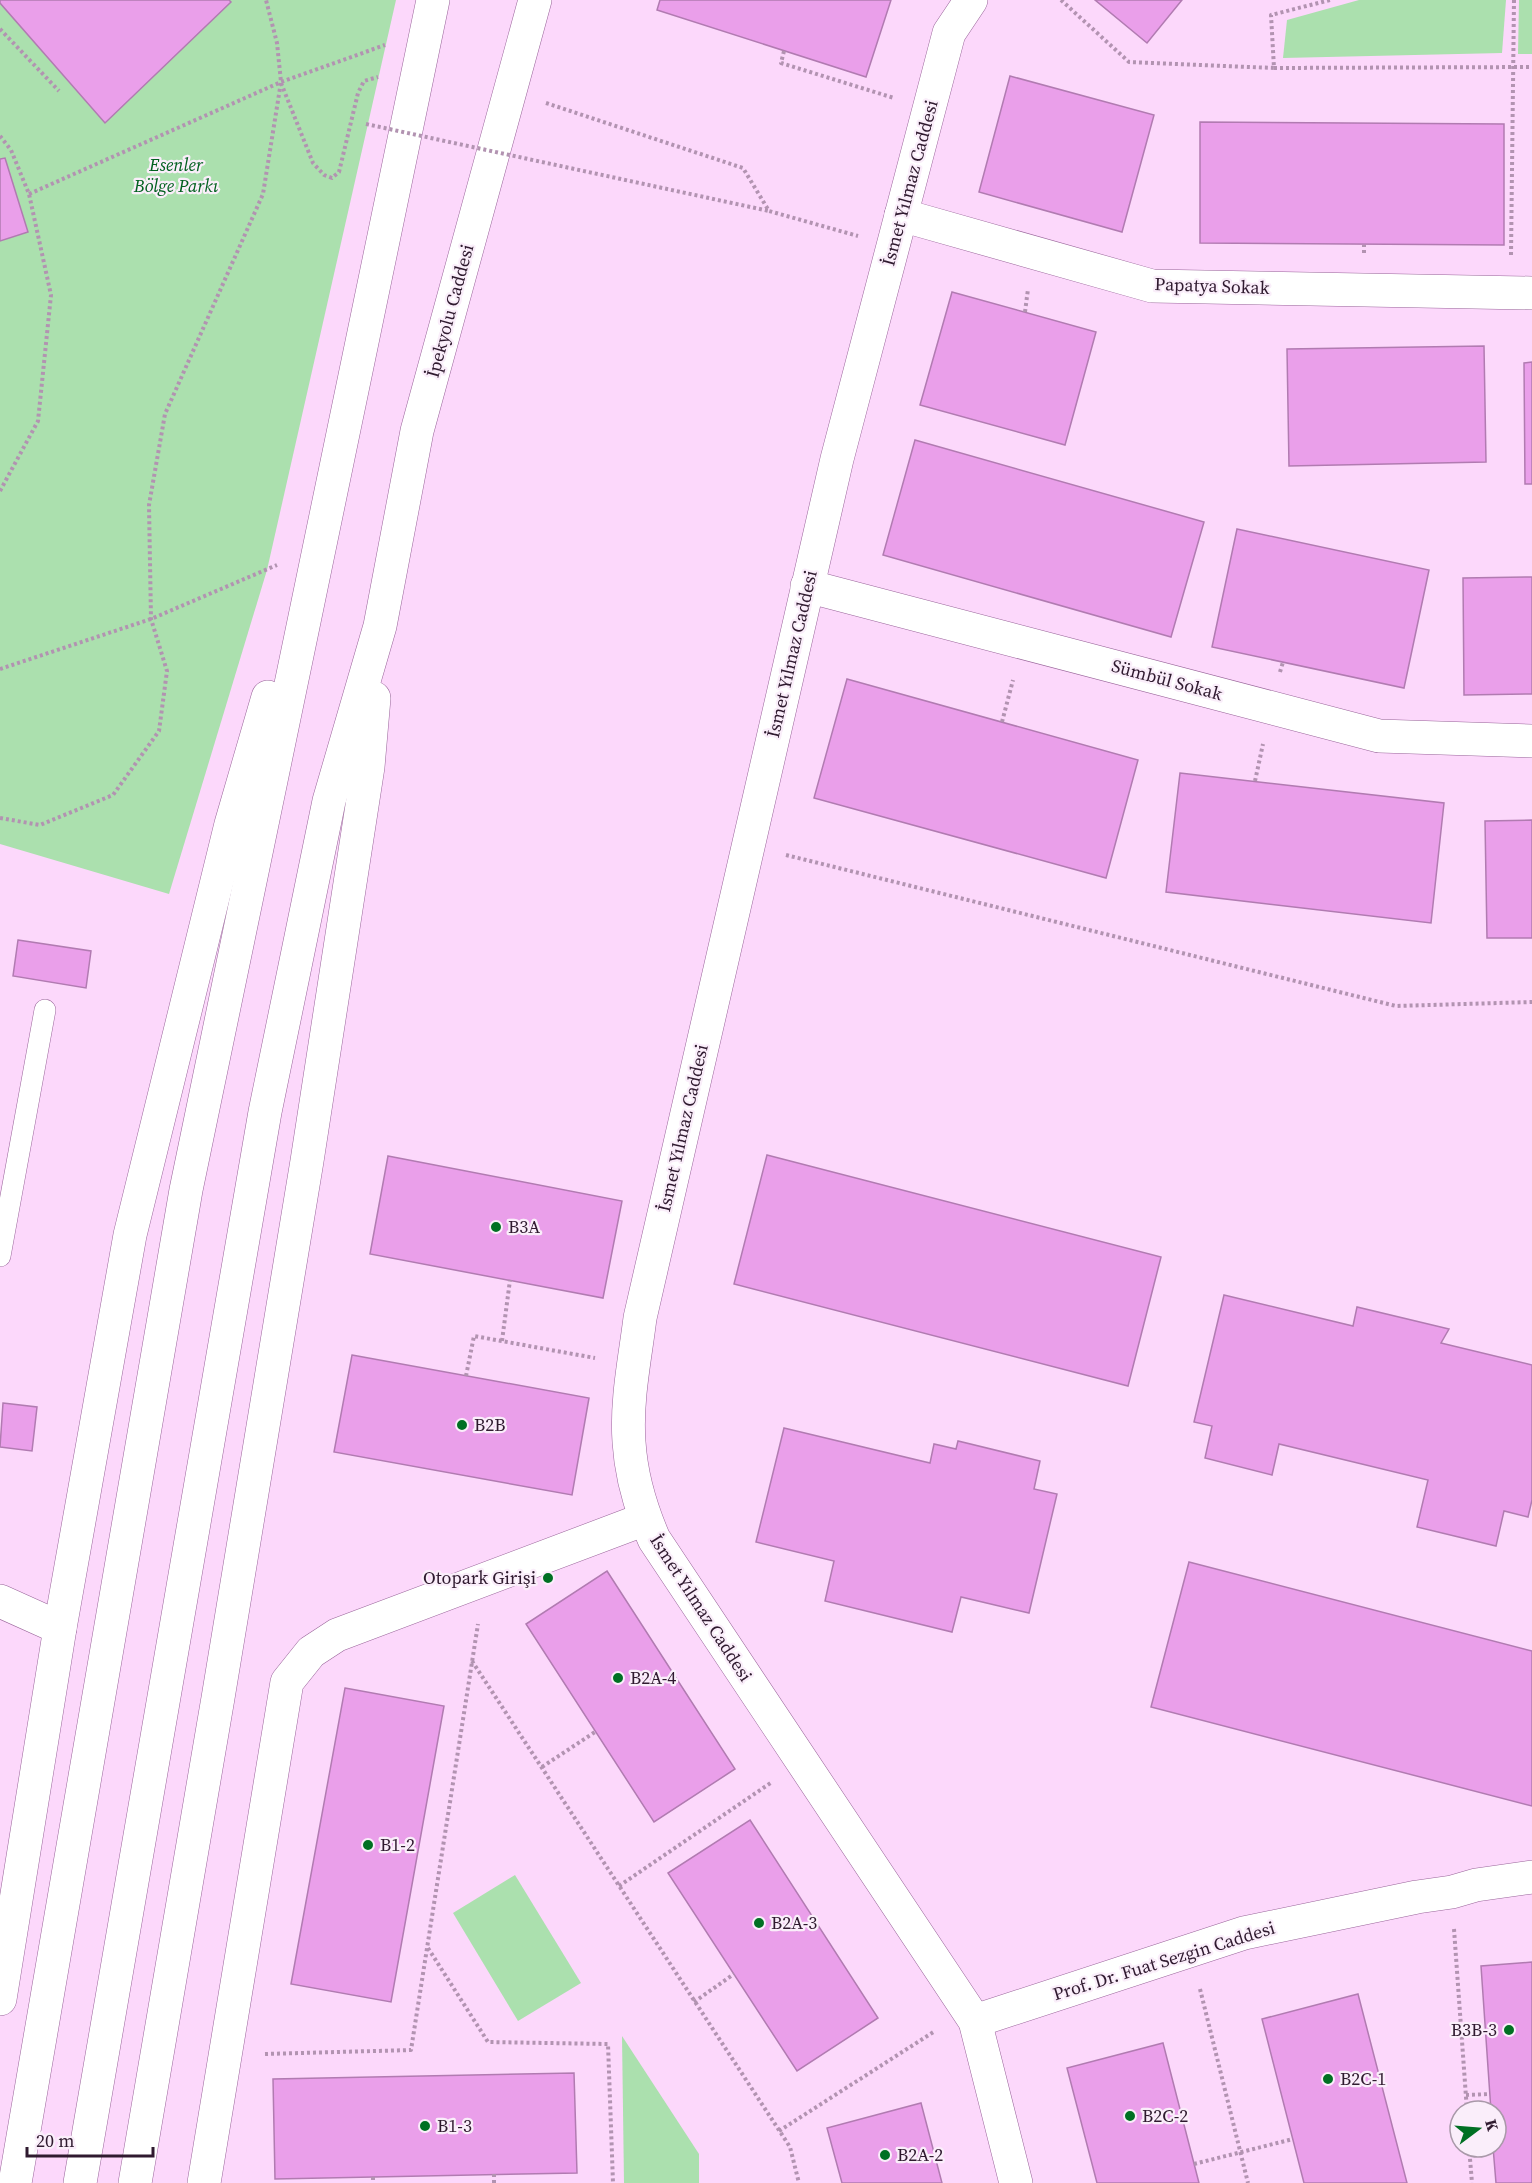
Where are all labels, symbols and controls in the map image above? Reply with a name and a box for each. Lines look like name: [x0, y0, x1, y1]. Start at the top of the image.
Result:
street label: İsmet Yılmaz Caddesi: [875, 97, 944, 269]
park label: Esenler Bölge Parkı: [133, 152, 219, 198]
street label: İpekyolu Caddesi: [420, 241, 479, 380]
street label: Papatya Sokak: [1154, 271, 1270, 300]
street label: İsmet Yılmaz Caddesi: [760, 568, 823, 740]
street label: Sümbül Sokak: [1109, 653, 1225, 706]
street label: İsmet Yılmaz Caddesi: [651, 1042, 714, 1214]
place label: B3A: [508, 1214, 540, 1239]
marker: B3A: [489, 1220, 503, 1234]
place label: B2B: [474, 1412, 506, 1437]
marker: B2B: [455, 1418, 469, 1432]
street label: İsmet Yılmaz Caddesi: [644, 1529, 758, 1686]
place label: Otopark Girişi: [423, 1565, 536, 1590]
marker: Otopark Girişi: [541, 1571, 555, 1585]
place label: B2A-4: [630, 1665, 676, 1690]
marker: B2A-4: [611, 1671, 625, 1685]
place label: B1-2: [380, 1832, 415, 1857]
marker: B1-2: [361, 1838, 375, 1852]
place label: B2A-3: [771, 1910, 817, 1935]
street label: Prof. Dr. Fuat Sezgin Caddesi: [1050, 1915, 1278, 2006]
marker: B2A-3: [752, 1916, 766, 1930]
place label: B3B-3: [1451, 2017, 1497, 2042]
marker: B3B-3: [1502, 2023, 1516, 2037]
place label: B2C-1: [1340, 2066, 1386, 2091]
marker: B2C-1: [1321, 2072, 1335, 2086]
north arrow: [1448, 2099, 1508, 2159]
place label: B2C-2: [1142, 2103, 1188, 2128]
marker: B2C-2: [1123, 2109, 1137, 2123]
place label: B1-3: [437, 2113, 472, 2138]
text: K: [1480, 2116, 1505, 2134]
marker: B1-3: [418, 2119, 432, 2133]
scale bar: [27, 2120, 153, 2158]
text: 20 m: [36, 2128, 74, 2153]
place label: B2A-2: [897, 2142, 943, 2167]
marker: B2A-2: [878, 2148, 892, 2162]

